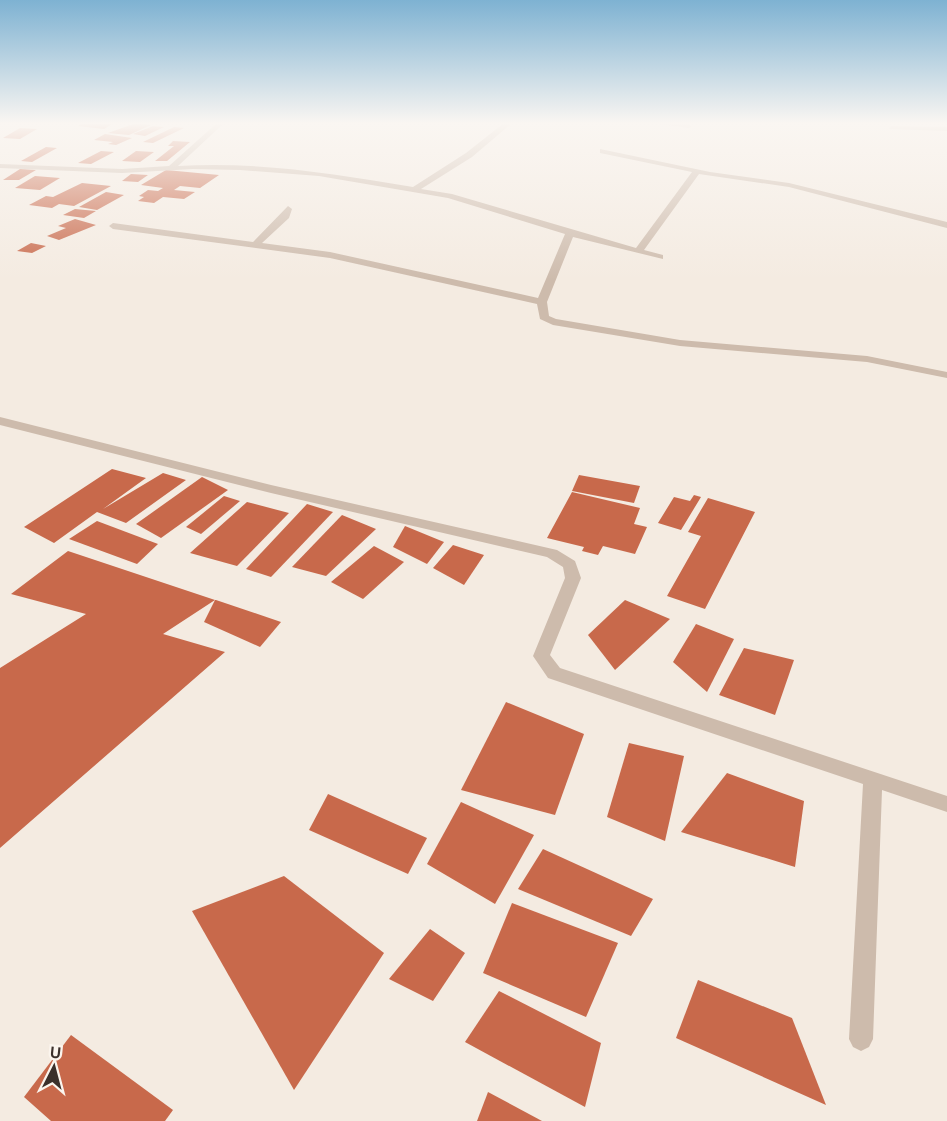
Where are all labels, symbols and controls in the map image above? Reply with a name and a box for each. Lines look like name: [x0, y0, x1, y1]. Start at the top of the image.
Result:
north arrow: [24, 1037, 84, 1097]
text: U: [49, 1042, 62, 1064]

